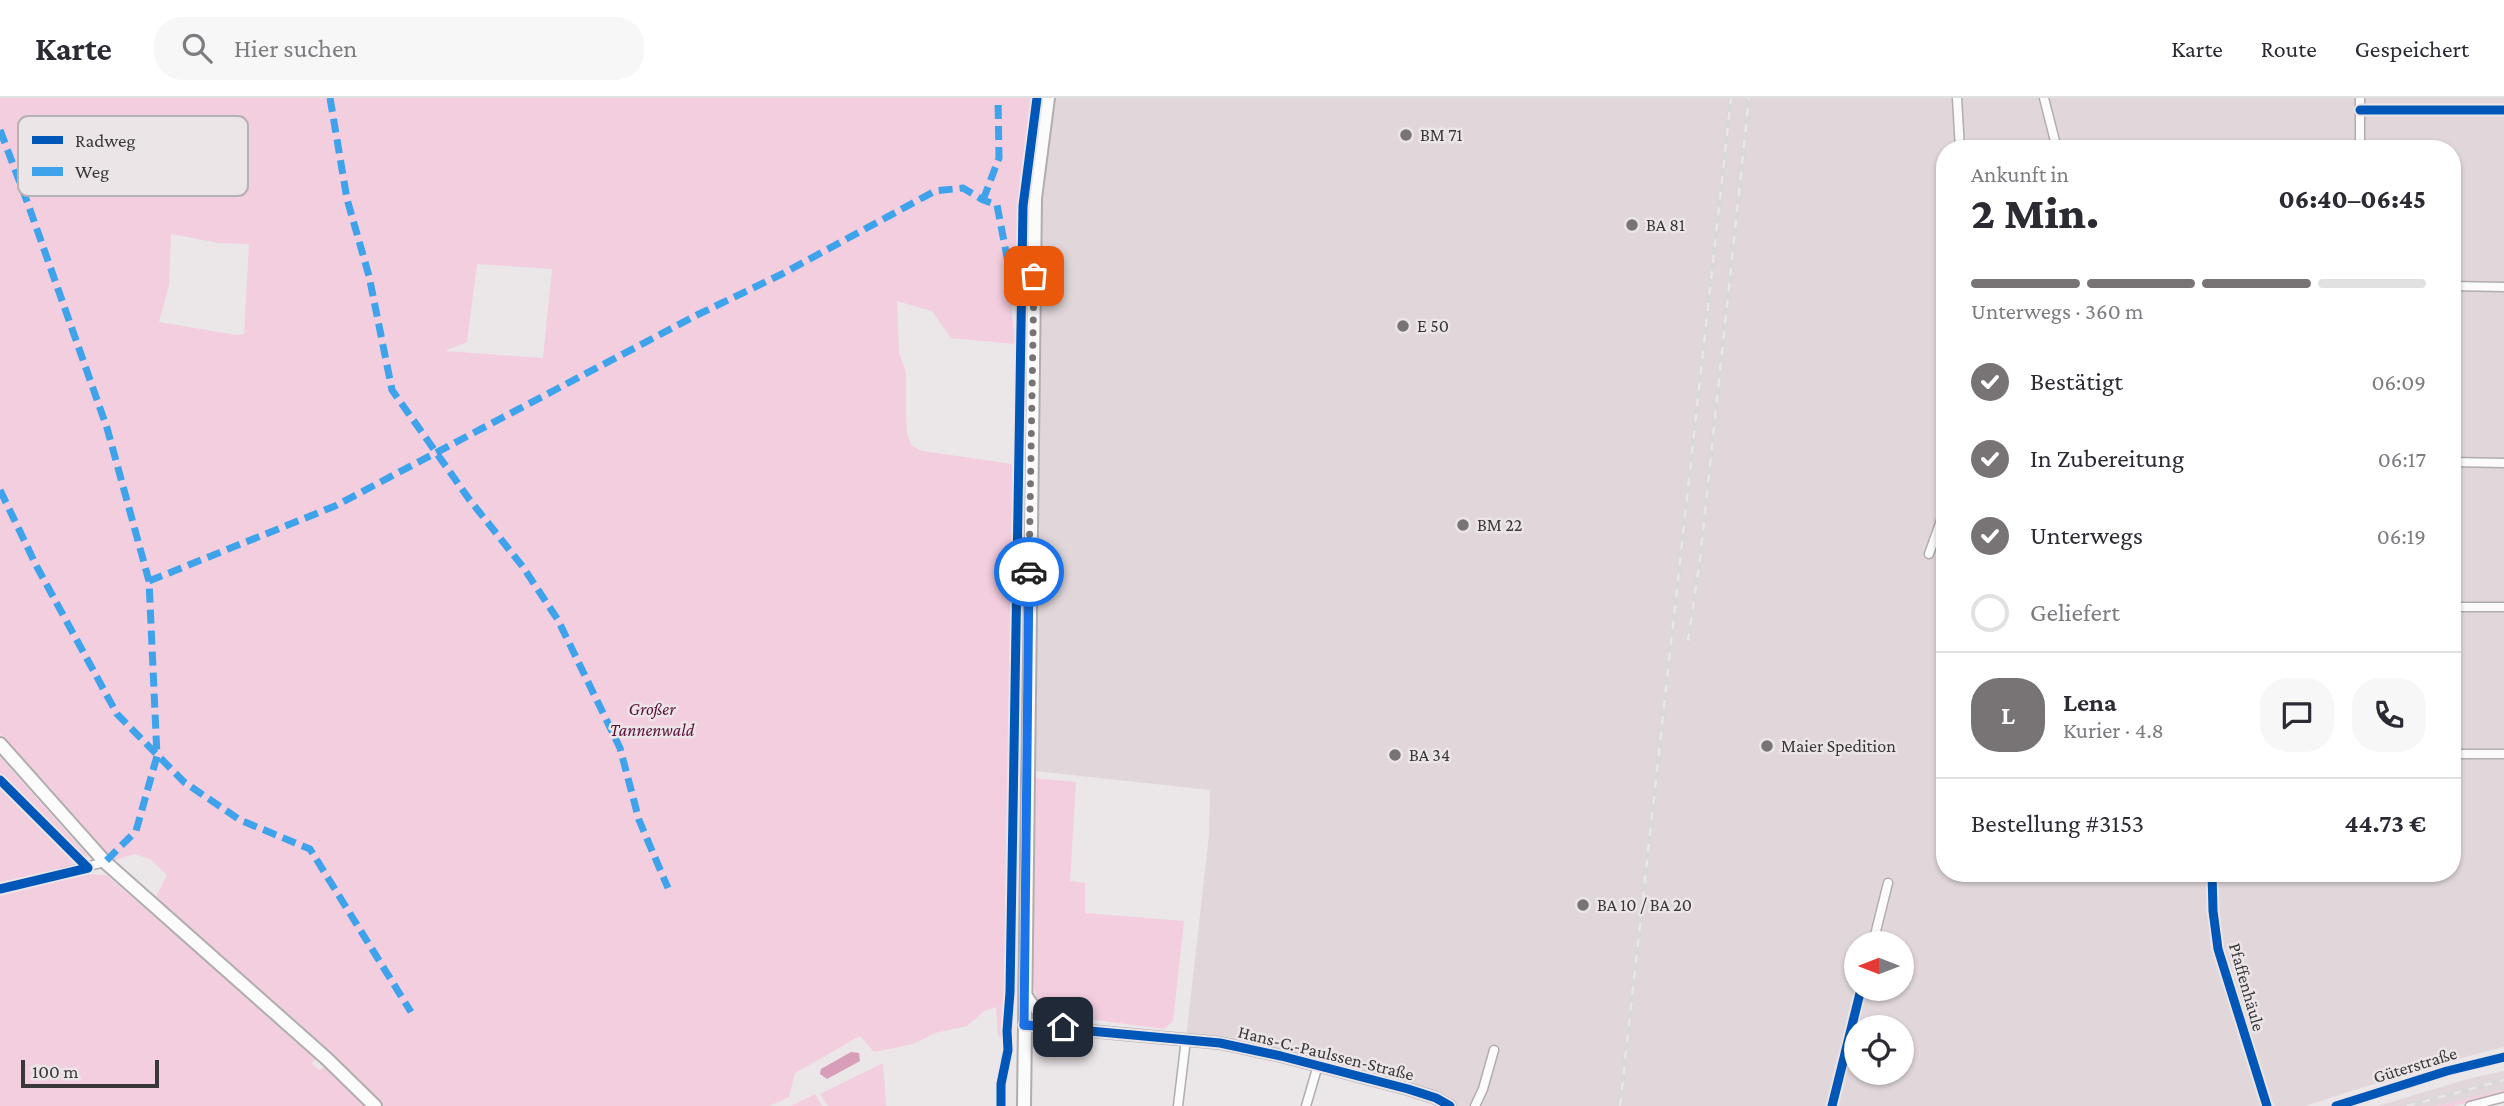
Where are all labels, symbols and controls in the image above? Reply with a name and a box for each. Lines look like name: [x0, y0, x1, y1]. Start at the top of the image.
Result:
search box: [154, 17, 644, 80]
icon: search: [178, 29, 216, 67]
text: Karte: [35, 30, 112, 67]
text: Hier suchen: [234, 34, 357, 63]
text: Karte: [2171, 35, 2223, 62]
text: Route: [2261, 35, 2317, 62]
text: Gespeichert: [2355, 35, 2469, 62]
legend: [18, 116, 248, 196]
place label: BM 71: [1420, 125, 1462, 145]
marker: BM 71: [1398, 127, 1414, 143]
text: Radweg: [75, 130, 136, 151]
text: Weg: [75, 161, 109, 182]
text: Ankunft in: [1971, 161, 2069, 187]
text: 06:40–06:45: [2279, 185, 2426, 214]
text: 2 Min.: [1971, 187, 2099, 238]
place label: BA 81: [1646, 215, 1685, 235]
marker: BA 81: [1624, 217, 1640, 233]
pin: [1004, 246, 1064, 306]
icon: bag: [1015, 257, 1053, 295]
text: Unterwegs · 360 m: [1971, 298, 2143, 324]
place label: E 50: [1417, 316, 1449, 336]
marker: E 50: [1395, 318, 1411, 334]
icon: check: [1971, 363, 2009, 401]
text: Bestätigt: [2030, 367, 2123, 396]
text: 06:09: [2371, 369, 2426, 395]
icon: check: [1971, 440, 2009, 478]
text: In Zubereitung: [2030, 444, 2184, 473]
text: 06:17: [2378, 446, 2426, 472]
place label: BM 22: [1477, 515, 1522, 535]
marker: BM 22: [1455, 517, 1471, 533]
icon: check: [1971, 517, 2009, 555]
text: Unterwegs: [2030, 521, 2143, 550]
text: 06:19: [2377, 523, 2426, 549]
courier: [994, 537, 1064, 607]
icon: car: [1010, 553, 1048, 591]
text: Geliefert: [2030, 598, 2120, 627]
button: chat: [2260, 678, 2334, 752]
button: phone: [2352, 678, 2426, 752]
text: Lena: [2063, 688, 2117, 717]
park label: Großer Tannenwald: [610, 699, 695, 740]
text: L: [2001, 701, 2015, 730]
text: Kurier · 4.8: [2063, 717, 2164, 743]
place label: Maier Spedition: [1781, 736, 1896, 756]
marker: Maier Spedition: [1759, 738, 1775, 754]
place label: BA 34: [1409, 745, 1450, 765]
marker: BA 34: [1387, 747, 1403, 763]
text: Bestellung #3153: [1971, 809, 2144, 838]
text: 44.73 €: [2344, 809, 2426, 838]
place label: BA 10 / BA 20: [1597, 895, 1692, 915]
marker: BA 10 / BA 20: [1575, 897, 1591, 913]
north arrow: [1844, 931, 1914, 1001]
map controls: [1844, 931, 1914, 1085]
street label: Pfaffenhäule: [2225, 940, 2269, 1034]
pin: [1033, 997, 1093, 1057]
icon: home: [1044, 1008, 1082, 1046]
button: locate: [1844, 1015, 1914, 1085]
street label: Hans-C.-Paulssen-Straße: [1236, 1021, 1416, 1085]
street label: Güterstraße: [2371, 1043, 2459, 1087]
scale bar: [21, 1057, 159, 1089]
text: 100 m: [32, 1061, 79, 1082]

